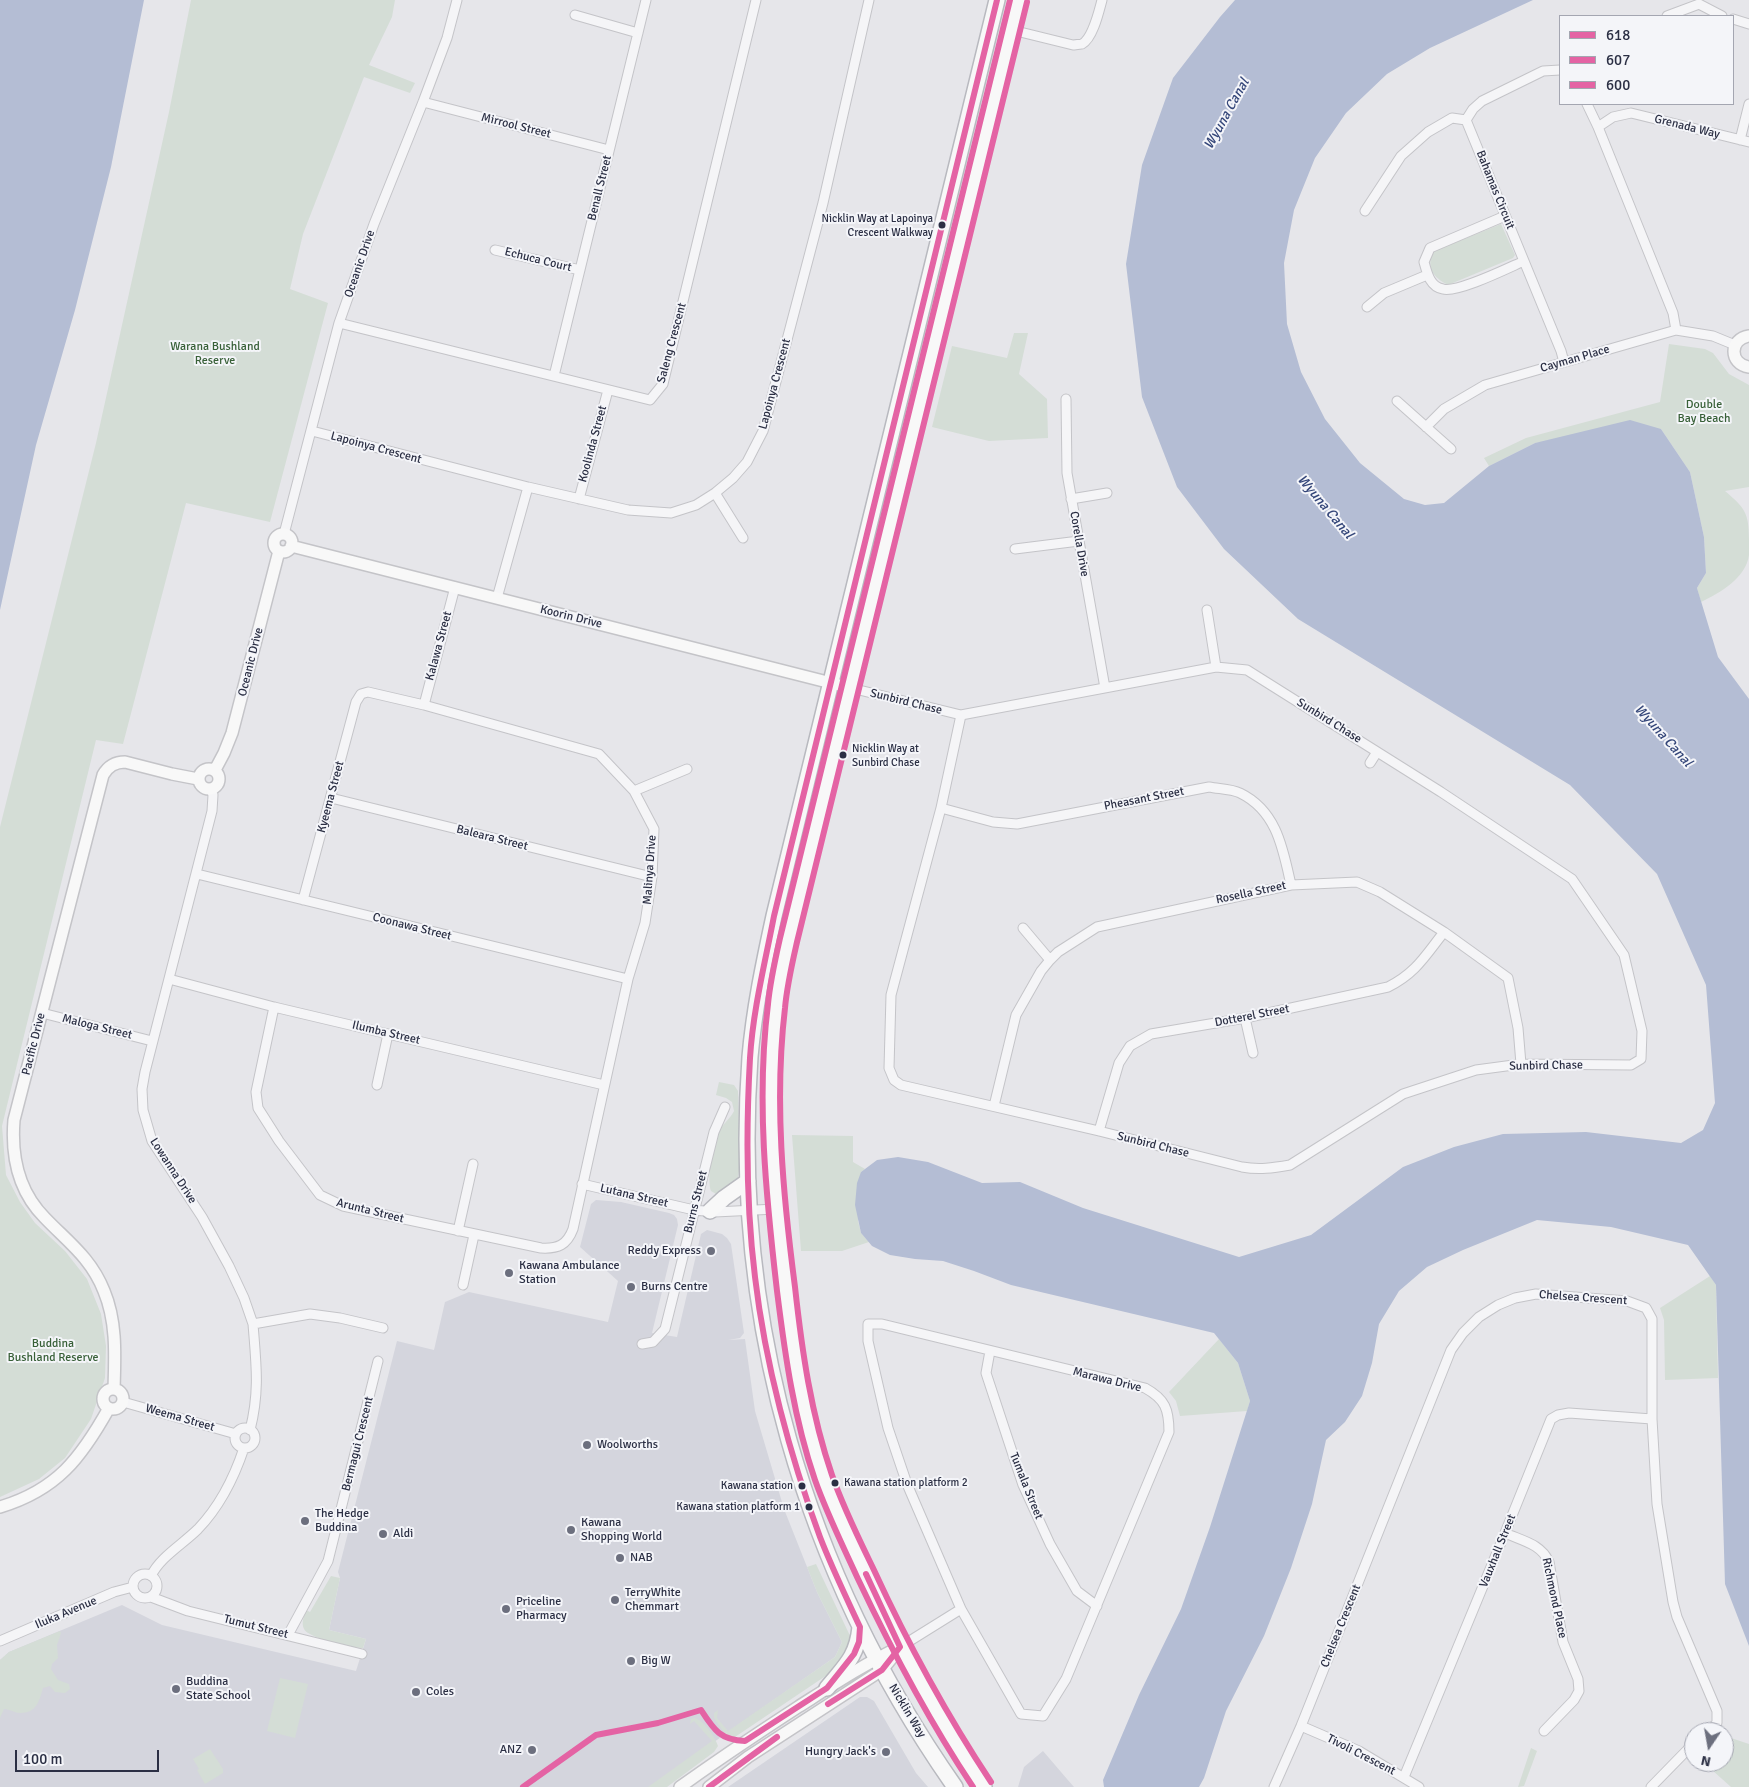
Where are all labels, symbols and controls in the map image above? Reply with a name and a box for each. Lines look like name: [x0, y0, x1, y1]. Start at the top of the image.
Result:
legend: [1559, 15, 1734, 105]
text: 618: [1606, 26, 1630, 44]
text: 607: [1606, 51, 1630, 69]
water label: Wyuna Canal: [1201, 76, 1253, 152]
text: 600: [1606, 76, 1630, 94]
street label: Mirrool Street: [480, 110, 552, 142]
street label: Grenada Way: [1653, 112, 1721, 142]
street label: Bahamas Circuit: [1473, 148, 1517, 232]
street label: Benall Street: [585, 154, 615, 222]
place label: Nicklin Way at Lapoinya Crescent Walkway: [822, 212, 933, 238]
marker: Nicklin Way at Lapoinya Crescent Walkway: [937, 220, 947, 230]
street label: Oceanic Drive: [342, 228, 378, 300]
street label: Echuca Court: [503, 245, 573, 275]
street label: Saleng Crescent: [654, 301, 690, 385]
street label: Lapoinya Crescent: [756, 337, 794, 431]
park label: Warana Bushland Reserve: [170, 340, 260, 368]
street label: Cayman Place: [1539, 342, 1611, 376]
park label: Double Bay Beach: [1678, 398, 1730, 426]
street label: Koolinda Street: [576, 404, 610, 484]
street label: Lapoinya Crescent: [329, 429, 423, 467]
water label: Wyuna Canal: [1293, 472, 1357, 542]
street label: Corella Drive: [1066, 510, 1092, 578]
street label: Koorin Drive: [539, 602, 603, 632]
street label: Kalawa Street: [423, 610, 455, 682]
street label: Oceanic Drive: [235, 626, 267, 698]
street label: Sunbird Chase: [868, 686, 944, 718]
street label: Sunbird Chase: [1294, 695, 1364, 747]
water label: Wyuna Canal: [1631, 701, 1695, 771]
place label: Nicklin Way at Sunbird Chase: [852, 742, 920, 768]
marker: Nicklin Way at Sunbird Chase: [838, 750, 848, 760]
street label: Kyeema Street: [314, 759, 348, 835]
street label: Pheasant Street: [1103, 784, 1185, 814]
street label: Baleara Street: [455, 822, 529, 854]
street label: Malinya Drive: [640, 835, 660, 905]
street label: Rosella Street: [1215, 879, 1287, 907]
street label: Coonawa Street: [371, 910, 453, 944]
street label: Dotterel Street: [1213, 1002, 1291, 1030]
street label: Pacific Drive: [19, 1011, 49, 1077]
street label: Maloga Street: [60, 1011, 134, 1043]
street label: Ilumba Street: [351, 1018, 421, 1048]
street label: Sunbird Chase: [1509, 1058, 1583, 1074]
street label: Sunbird Chase: [1115, 1129, 1191, 1161]
street label: Lowanna Drive: [146, 1135, 200, 1207]
street label: Burns Street: [681, 1169, 711, 1235]
street label: Lutana Street: [599, 1181, 669, 1211]
street label: Arunta Street: [335, 1196, 405, 1226]
place label: Reddy Express: [628, 1244, 701, 1258]
marker: Reddy Express: [705, 1245, 717, 1257]
place label: Kawana Ambulance Station: [519, 1259, 620, 1287]
marker: Kawana Ambulance Station: [503, 1267, 515, 1279]
place label: Burns Centre: [641, 1280, 708, 1294]
marker: Burns Centre: [625, 1281, 637, 1293]
street label: Chelsea Crescent: [1538, 1288, 1628, 1308]
park label: Buddina Bushland Reserve: [7, 1337, 99, 1365]
street label: Marawa Drive: [1071, 1365, 1143, 1395]
street label: Bermagui Crescent: [339, 1395, 377, 1493]
street label: Weema Street: [144, 1401, 216, 1435]
place label: Woolworths: [597, 1438, 658, 1452]
marker: Woolworths: [581, 1439, 593, 1451]
street label: Tumala Street: [1006, 1451, 1046, 1521]
place label: Kawana station platform 2: [844, 1476, 968, 1490]
marker: Kawana station platform 2: [830, 1478, 840, 1488]
place label: Kawana station: [721, 1479, 793, 1493]
marker: Kawana station: [797, 1481, 807, 1491]
place label: Kawana station platform 1: [676, 1500, 800, 1514]
marker: Kawana station platform 1: [804, 1502, 814, 1512]
place label: The Hedge Buddina: [315, 1507, 369, 1535]
street label: Vauxhall Street: [1477, 1512, 1519, 1590]
marker: The Hedge Buddina: [299, 1515, 311, 1527]
place label: Kawana Shopping World: [581, 1516, 662, 1544]
marker: Kawana Shopping World: [565, 1524, 577, 1536]
place label: Aldi: [393, 1527, 413, 1541]
marker: Aldi: [377, 1528, 389, 1540]
place label: NAB: [630, 1551, 653, 1565]
marker: NAB: [614, 1552, 626, 1564]
street label: Richmond Place: [1538, 1556, 1570, 1640]
street label: Chelsea Crescent: [1318, 1582, 1364, 1670]
place label: TerryWhite Chemmart: [625, 1586, 681, 1614]
street label: Iluka Avenue: [33, 1594, 99, 1632]
marker: TerryWhite Chemmart: [609, 1594, 621, 1606]
place label: Priceline Pharmacy: [516, 1595, 567, 1623]
marker: Priceline Pharmacy: [500, 1603, 512, 1615]
street label: Tumut Street: [222, 1612, 290, 1642]
place label: Big W: [641, 1654, 671, 1668]
marker: Big W: [625, 1655, 637, 1667]
place label: Buddina State School: [186, 1675, 250, 1703]
street label: Nicklin Way: [885, 1682, 929, 1740]
marker: Buddina State School: [170, 1683, 182, 1695]
place label: Coles: [426, 1685, 454, 1699]
marker: Coles: [410, 1686, 422, 1698]
north arrow: [1684, 1722, 1734, 1772]
street label: Tivoli Crescent: [1324, 1732, 1398, 1778]
scale bar: [18, 1740, 161, 1772]
place label: ANZ: [500, 1743, 522, 1757]
marker: ANZ: [526, 1744, 538, 1756]
place label: Hungry Jack's: [805, 1745, 876, 1759]
marker: Hungry Jack's: [880, 1746, 892, 1758]
text: 100 m: [23, 1750, 63, 1768]
text: N: [1699, 1752, 1713, 1771]

